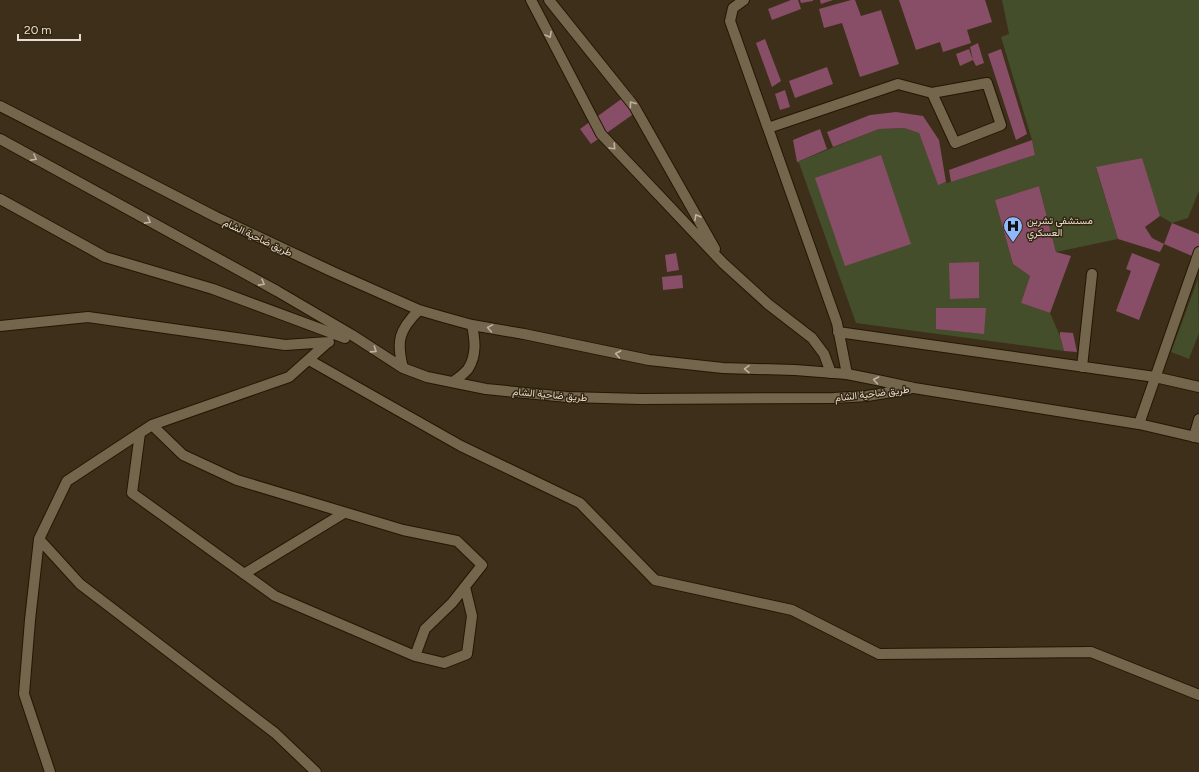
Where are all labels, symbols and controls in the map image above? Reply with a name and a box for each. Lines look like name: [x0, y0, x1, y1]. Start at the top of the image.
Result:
scale bar: [18, 16, 80, 42]
text: 20 m: [24, 23, 52, 37]
one-way arrow: [544, 30, 552, 38]
one-way arrow: [630, 102, 637, 109]
one-way arrow: [609, 142, 616, 150]
one-way arrow: [30, 153, 37, 160]
one-way arrow: [695, 214, 702, 221]
place label: مستشفى تشرين العسكري: [1027, 214, 1093, 241]
hospital icon: مستشفى تشرين العسكري: [1002, 215, 1024, 243]
one-way arrow: [144, 216, 151, 223]
street label: طريق ضاحية الشام: [221, 216, 295, 259]
one-way arrow: [258, 278, 265, 286]
one-way arrow: [487, 324, 493, 333]
one-way arrow: [370, 345, 377, 352]
one-way arrow: [614, 350, 621, 358]
one-way arrow: [744, 365, 750, 373]
one-way arrow: [873, 376, 879, 384]
street label: طريق ضاحية الشام: [834, 382, 910, 405]
street label: طريق ضاحية الشام: [512, 385, 588, 404]

